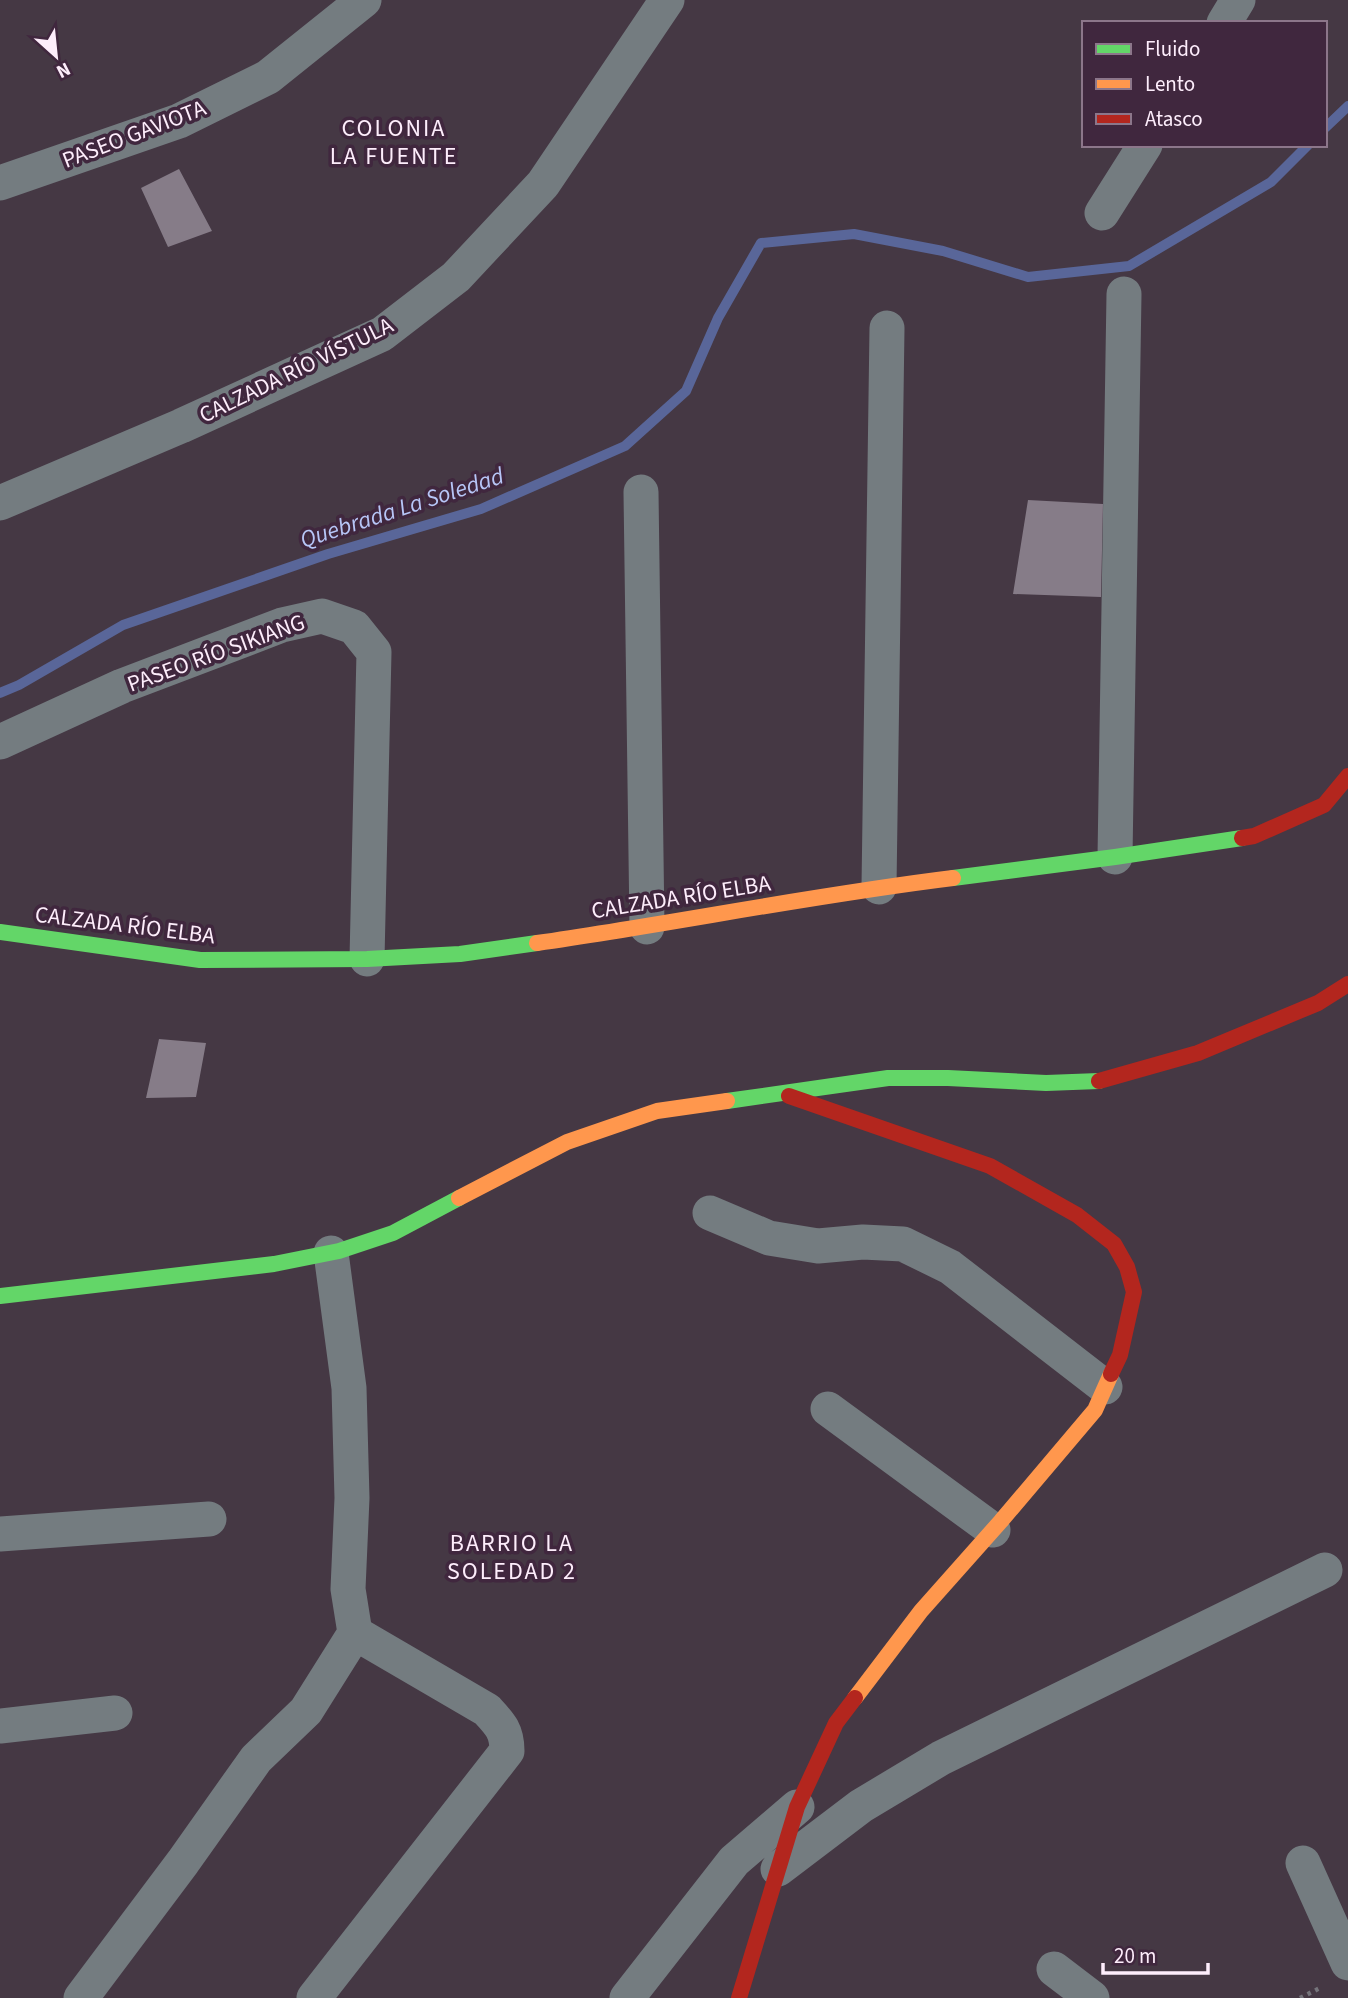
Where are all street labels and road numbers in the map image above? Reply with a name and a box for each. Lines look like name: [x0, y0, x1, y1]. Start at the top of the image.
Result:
street label: PASEO GAVIOTA: [57, 91, 211, 177]
street label: CALZADA RÍO VÍSTULA: [193, 308, 399, 431]
street label: PASEO RÍO SIKIANG: [123, 606, 309, 700]
street label: CALZADA RÍO ELBA: [589, 866, 773, 927]
street label: CALZADA RÍO ELBA: [33, 898, 217, 952]

